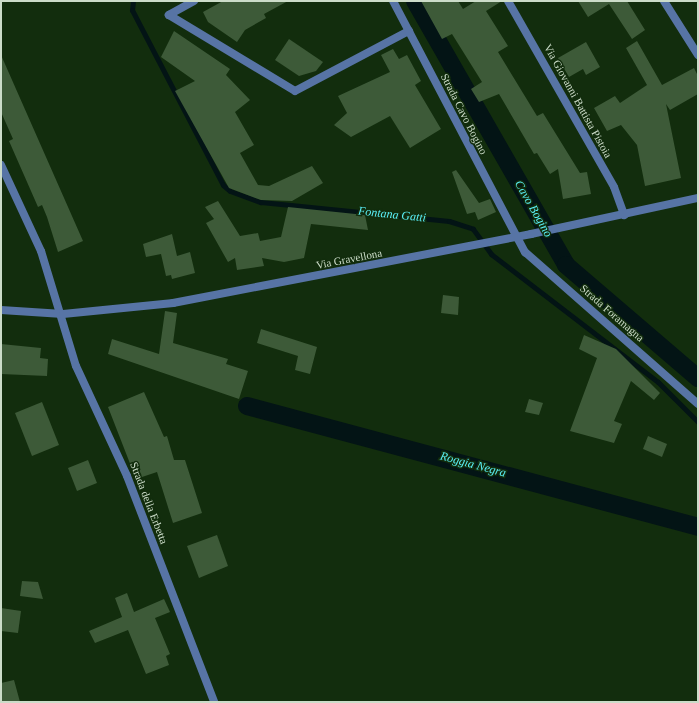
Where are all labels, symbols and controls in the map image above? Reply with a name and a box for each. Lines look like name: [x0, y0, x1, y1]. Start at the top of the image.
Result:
street label: Via Giovanni Battista Pistoia: [541, 42, 615, 160]
street label: Strada Cavo Bogino: [438, 71, 490, 157]
water label: Cavo Bogino: [511, 178, 555, 240]
water label: Fontana Gatti: [357, 204, 427, 226]
street label: Via Gravellona: [315, 246, 383, 272]
street label: Strada Foramagna: [577, 282, 647, 344]
water label: Roggia Negra: [438, 449, 508, 481]
street label: Strada della Erbetta: [127, 460, 171, 546]

